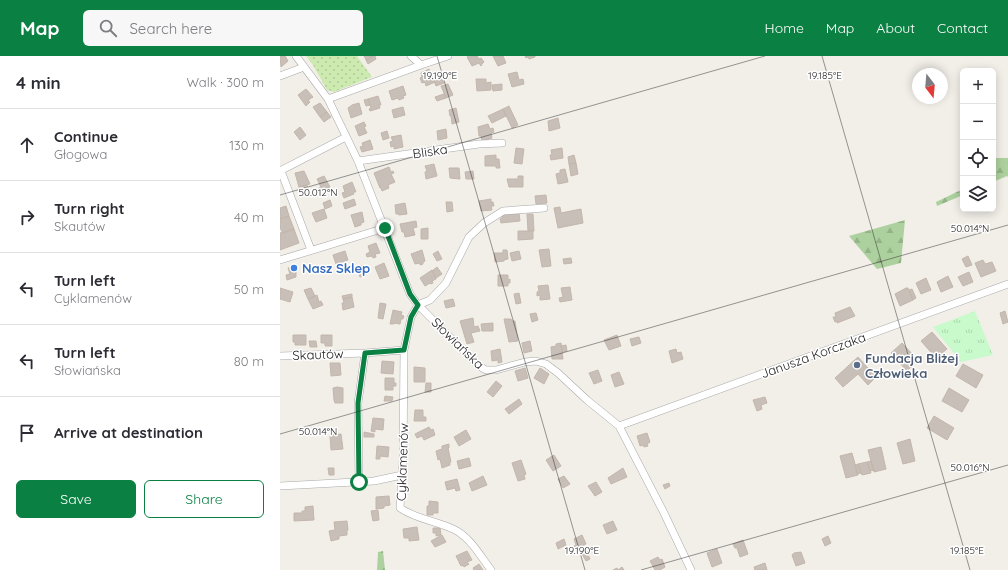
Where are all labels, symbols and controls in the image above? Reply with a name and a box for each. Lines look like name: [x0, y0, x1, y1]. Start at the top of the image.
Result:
search box: [83, 10, 363, 46]
text: Map: [20, 16, 59, 40]
icon: search: [97, 17, 119, 39]
text: Search here: [129, 19, 212, 38]
text: Home: [765, 19, 804, 37]
text: Map: [826, 19, 854, 37]
text: About: [876, 19, 915, 37]
text: Contact: [937, 19, 988, 37]
north arrow: [912, 68, 948, 104]
map controls: [960, 68, 996, 212]
button: +: [960, 68, 996, 104]
text: 19.190°E: [423, 69, 458, 82]
text: 19.185°E: [808, 69, 842, 82]
text: 4 min: [16, 72, 61, 93]
text: Walk · 300 m: [186, 74, 264, 90]
button: −: [960, 104, 996, 140]
text: Continue: [54, 127, 118, 146]
icon: ahead: [16, 134, 38, 156]
text: 130 m: [229, 137, 264, 153]
button: locate: [960, 140, 996, 176]
street label: Bliska: [412, 141, 448, 161]
text: Głogowa: [54, 146, 107, 162]
button: layers: [960, 176, 996, 212]
text: 50.012°N: [299, 186, 338, 199]
text: Turn right: [54, 199, 125, 218]
icon: right: [16, 206, 38, 228]
text: 40 m: [234, 209, 264, 225]
text: Skautów: [54, 218, 105, 234]
route end: [376, 219, 394, 237]
text: 50.014°N: [951, 222, 989, 235]
place label: Nasz Sklep: [302, 260, 370, 276]
marker: Nasz Sklep: [289, 263, 299, 273]
text: Turn left: [54, 271, 116, 290]
icon: left: [16, 278, 38, 300]
text: 50 m: [234, 281, 264, 297]
text: Cyklamenów: [54, 290, 132, 306]
street label: Słowiańska: [428, 314, 488, 372]
street label: Janusza Korczaka: [758, 329, 868, 381]
text: Turn left: [54, 343, 116, 362]
street label: Skautów: [292, 345, 344, 363]
icon: left: [16, 350, 38, 372]
place label: Fundacja Bliżej Człowieka: [865, 350, 959, 381]
text: 80 m: [234, 353, 264, 369]
marker: Fundacja Bliżej Człowieka: [852, 360, 862, 370]
text: Słowiańska: [54, 362, 121, 378]
icon: arrive: [16, 422, 38, 444]
text: Arrive at destination: [54, 423, 203, 442]
street label: Cyklamenów: [393, 423, 411, 501]
text: 50.014°N: [299, 425, 337, 438]
text: 50.016°N: [951, 461, 989, 474]
route start: [350, 473, 368, 491]
button: Save: [16, 480, 136, 518]
button: Share: [144, 480, 264, 518]
text: 19.190°E: [565, 544, 600, 557]
text: 19.185°E: [950, 544, 984, 557]

